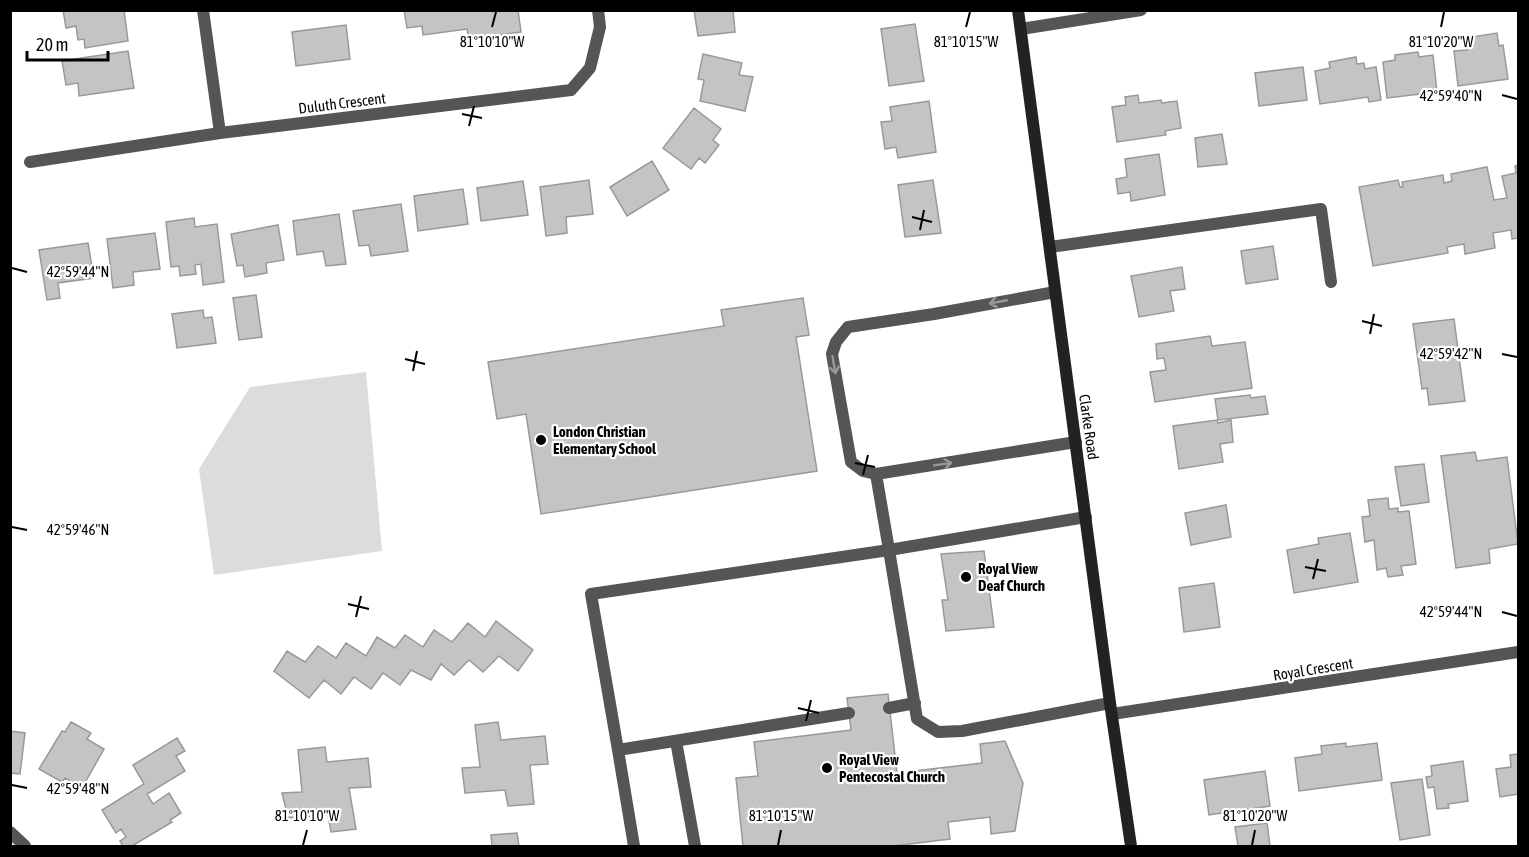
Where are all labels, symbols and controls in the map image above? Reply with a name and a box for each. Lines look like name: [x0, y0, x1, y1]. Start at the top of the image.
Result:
scale bar: [27, 24, 108, 62]
text: 81°10'10"W: [460, 33, 524, 50]
text: 81°10'15"W: [934, 33, 998, 50]
text: 81°10'20"W: [1409, 33, 1473, 50]
text: 20 m: [36, 34, 68, 55]
text: 42°59'40"N: [1420, 87, 1482, 104]
street label: Duluth Crescent: [297, 89, 387, 117]
text: 42°59'44"N: [47, 263, 109, 280]
one-way arrow: [989, 297, 1008, 308]
text: 42°59'42"N: [1420, 345, 1482, 362]
one-way arrow: [828, 355, 839, 374]
street label: Clarke Road: [1076, 393, 1102, 461]
place label: London Christian Elementary School: [553, 423, 657, 457]
marker: London Christian Elementary School: [534, 433, 548, 447]
one-way arrow: [933, 458, 953, 469]
text: 42°59'46"N: [47, 521, 109, 538]
place label: Royal View Deaf Church: [978, 560, 1045, 594]
marker: Royal View Deaf Church: [959, 570, 973, 584]
text: 42°59'44"N: [1420, 603, 1482, 620]
street label: Royal Crescent: [1272, 654, 1354, 684]
place label: Royal View Pentecostal Church: [839, 751, 945, 785]
marker: Royal View Pentecostal Church: [820, 761, 834, 775]
text: 42°59'48"N: [47, 780, 109, 797]
text: 81°10'10"W: [275, 807, 339, 824]
text: 81°10'15"W: [749, 807, 813, 824]
text: 81°10'20"W: [1223, 807, 1287, 824]

